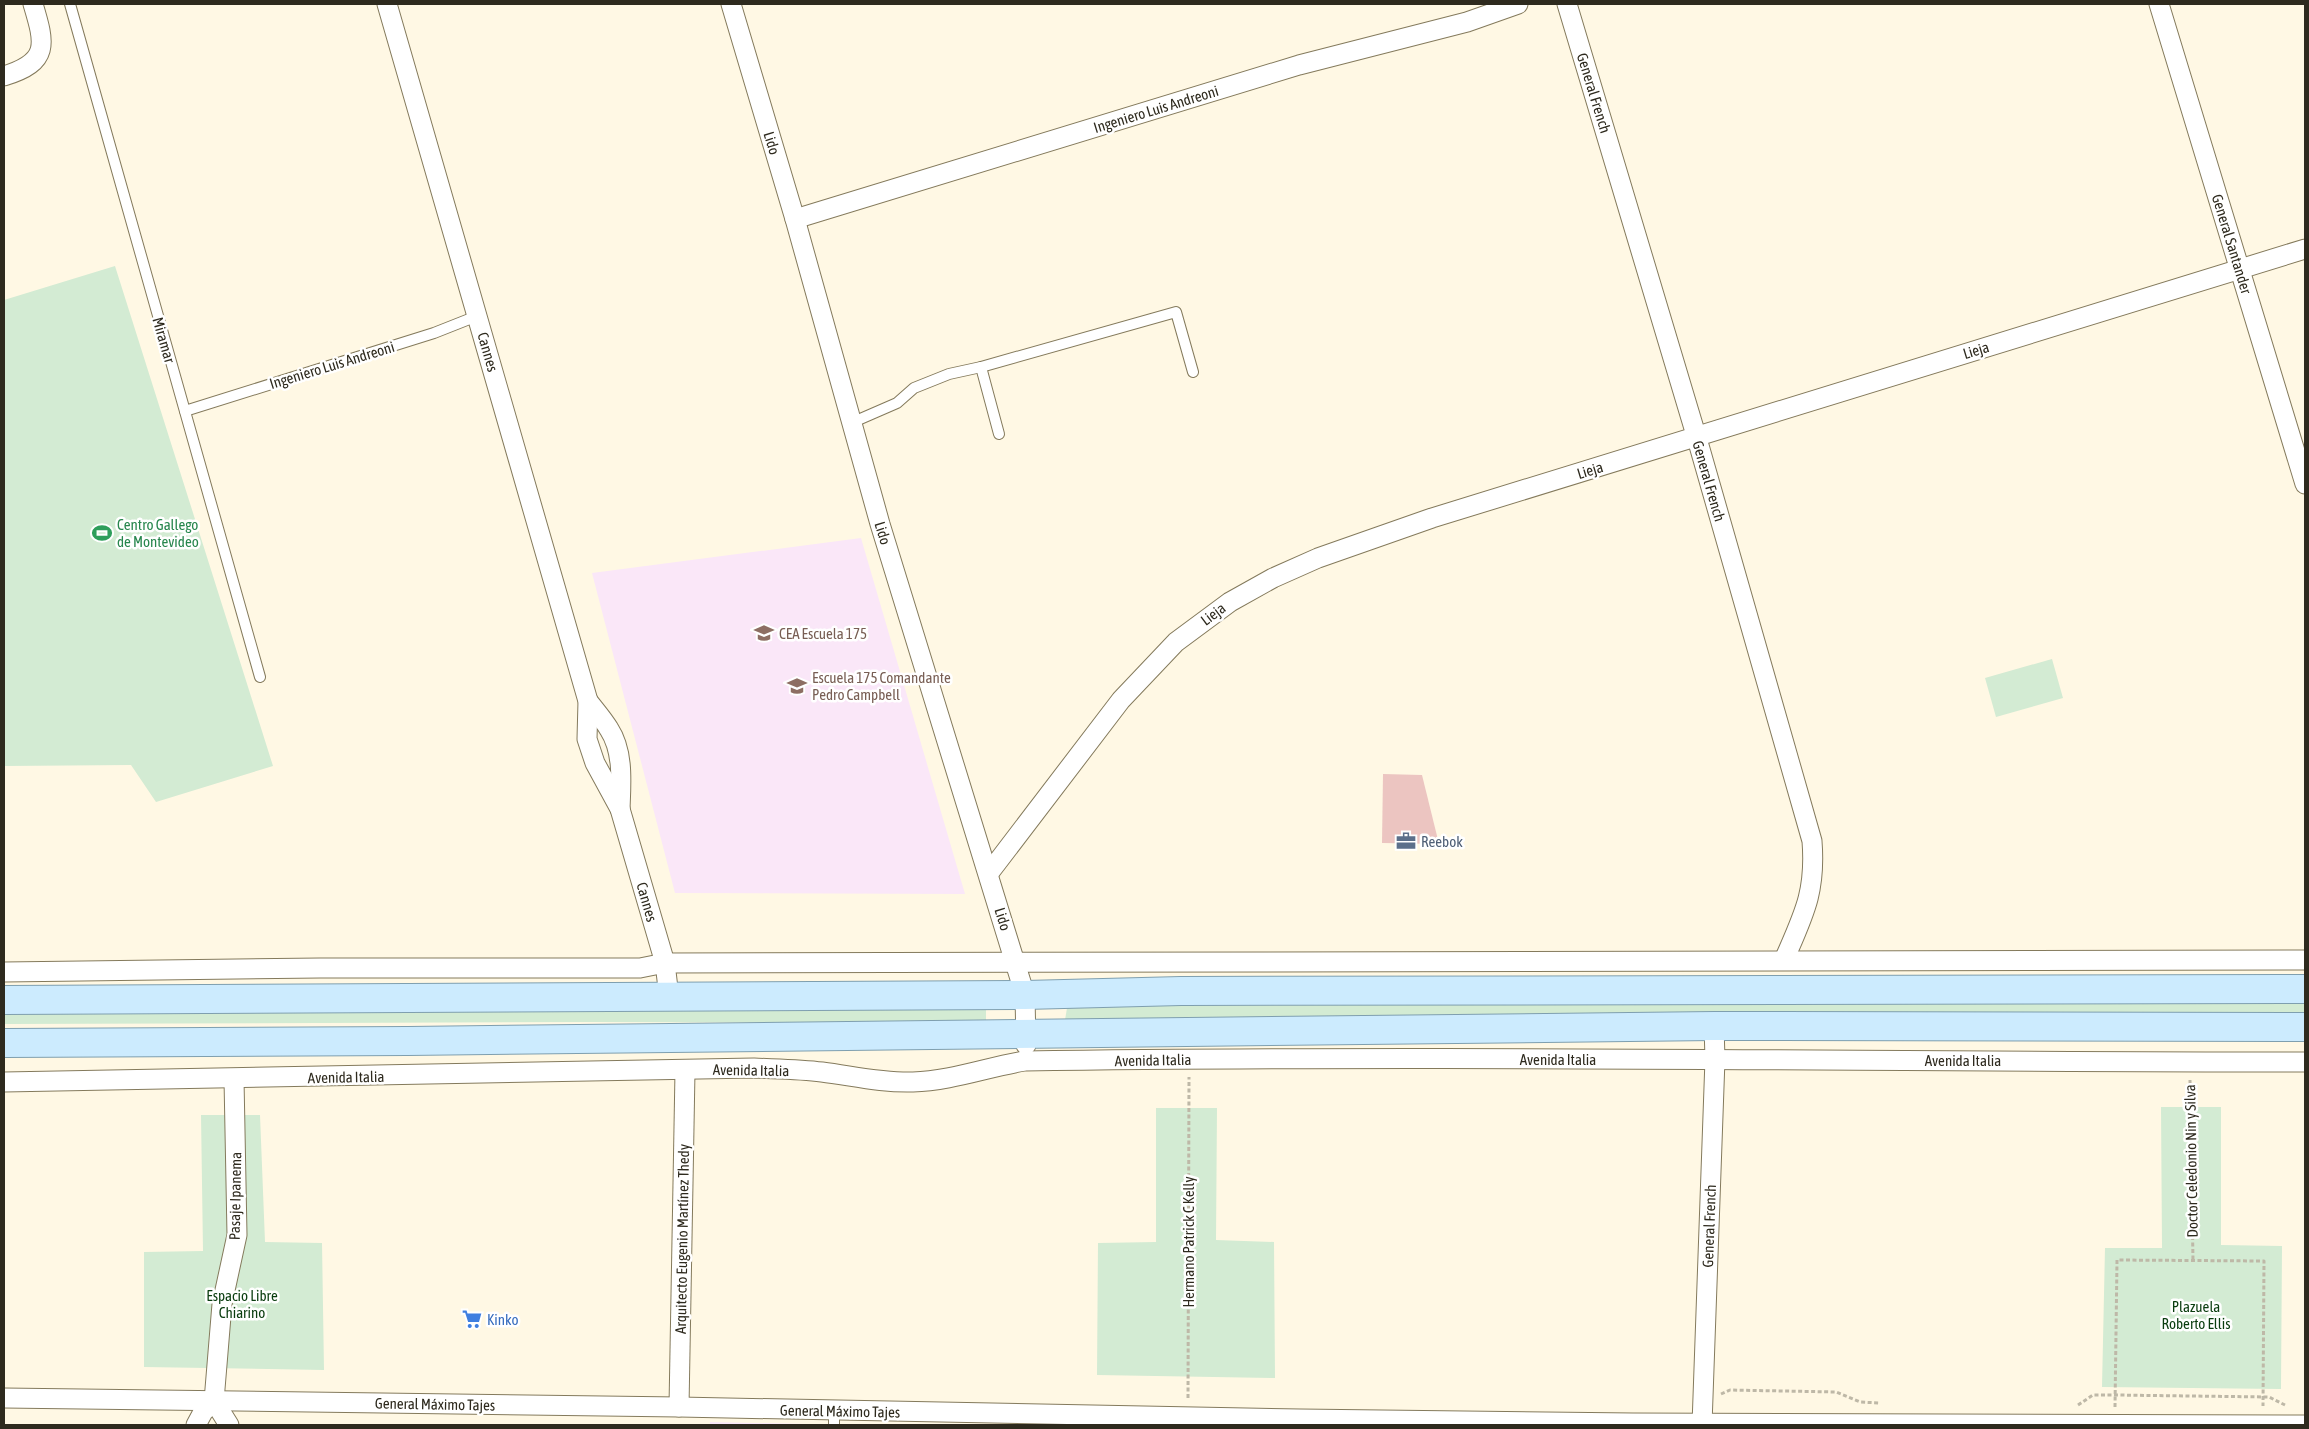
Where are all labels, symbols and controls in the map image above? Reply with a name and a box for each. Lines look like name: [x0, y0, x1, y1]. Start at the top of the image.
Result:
street label: General French: [1574, 51, 1614, 135]
street label: Ingeniero Luis Andreoni: [1092, 82, 1220, 136]
street label: Lido: [760, 129, 784, 157]
street label: General Santander: [2209, 192, 2255, 296]
street label: Miramar: [149, 315, 179, 365]
street label: Cannes: [474, 330, 502, 374]
street label: Ingeniero Luis Andreoni: [268, 338, 396, 392]
street label: Lieja: [1961, 338, 1991, 362]
street label: General French: [1689, 439, 1729, 523]
street label: Lieja: [1575, 458, 1605, 482]
place label: Centro Gallego de Montevideo: [117, 516, 199, 550]
street label: Lido: [871, 519, 895, 547]
sports icon: Centro Gallego de Montevideo: [91, 522, 113, 544]
street label: Lieja: [1197, 599, 1229, 629]
school or university icon: CEA Escuela 175: [753, 622, 775, 644]
place label: CEA Escuela 175: [779, 625, 867, 642]
place label: Escuela 175 Comandante Pedro Campbell: [812, 669, 951, 703]
school or university icon: Escuela 175 Comandante Pedro Campbell: [786, 675, 808, 697]
office icon: Reebok: [1395, 830, 1417, 852]
place label: Reebok: [1421, 833, 1463, 850]
street label: Cannes: [633, 880, 661, 924]
street label: Lido: [991, 905, 1015, 933]
street label: Avenida Italia: [1115, 1051, 1191, 1069]
street label: Avenida Italia: [1520, 1051, 1596, 1068]
street label: Avenida Italia: [1925, 1052, 2001, 1069]
street label: Avenida Italia: [713, 1061, 789, 1079]
street label: Avenida Italia: [308, 1068, 384, 1086]
street label: Doctor Celedonio Nin y Silva: [2181, 1084, 2201, 1238]
street label: Arquitecto Eugenio Martínez Thedy: [672, 1144, 692, 1334]
street label: Pasaje Ipanema: [226, 1152, 244, 1240]
street label: Hermano Patrick C Kelly: [1180, 1176, 1197, 1308]
street label: General French: [1699, 1184, 1719, 1268]
park label: Espacio Libre Chiarino: [206, 1287, 278, 1321]
park label: Plazuela Roberto Ellis: [2161, 1298, 2231, 1332]
supermarket icon: Kinko: [461, 1308, 483, 1330]
place label: Kinko: [487, 1311, 518, 1328]
street label: General Máximo Tajes: [375, 1394, 495, 1414]
street label: General Máximo Tajes: [780, 1401, 900, 1421]

